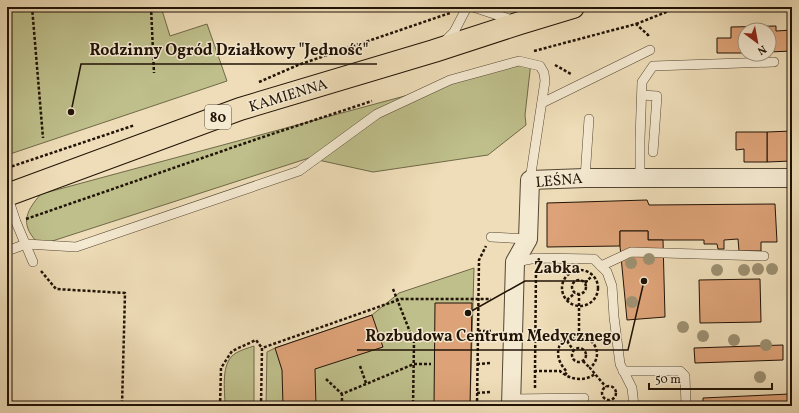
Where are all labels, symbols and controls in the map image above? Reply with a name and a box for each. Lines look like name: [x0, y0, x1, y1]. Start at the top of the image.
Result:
north arrow: [737, 22, 777, 62]
callout: Rodzinny Ogród Działkowy "Jedność": [81, 36, 377, 64]
text: Rodzinny Ogród Działkowy "Jedność": [89, 40, 369, 62]
text: N: [754, 41, 769, 58]
street label: KAMIENNA: [246, 74, 331, 118]
road number: 80: [205, 105, 231, 129]
street label: LEŚNA: [535, 169, 584, 194]
callout: Żabka: [525, 253, 588, 281]
text: Żabka: [534, 258, 580, 280]
callout: Rozbudowa Centrum Medycznego: [357, 322, 628, 350]
text: Rozbudowa Centrum Medycznego: [365, 326, 621, 348]
scale bar: [649, 365, 772, 391]
text: 50 m: [655, 372, 681, 388]

